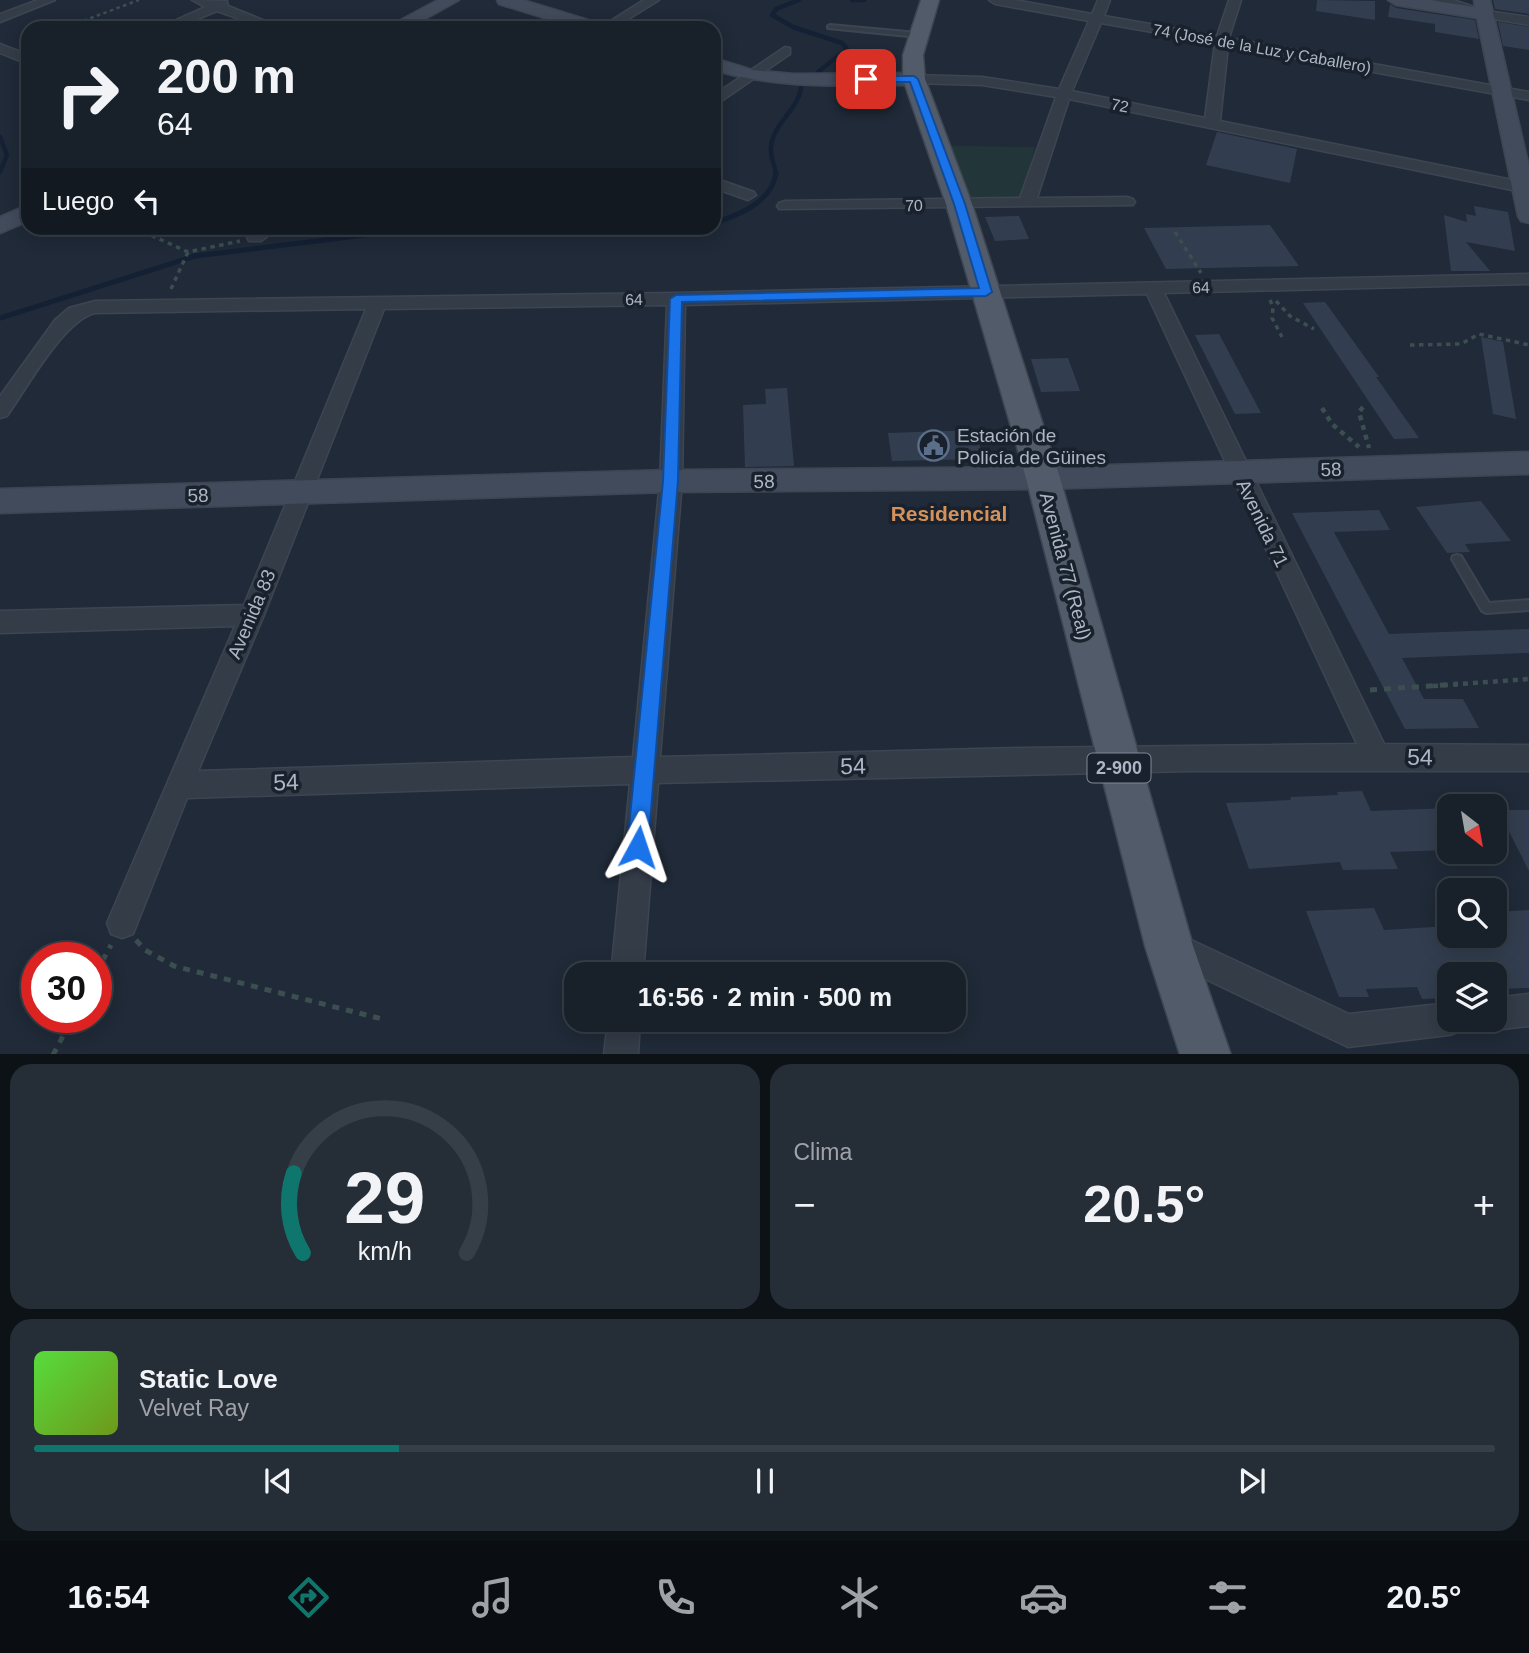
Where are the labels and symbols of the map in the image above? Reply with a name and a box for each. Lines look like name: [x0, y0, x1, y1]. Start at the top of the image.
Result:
street label: 74 (José de la Luz y Caballero): [1151, 21, 1372, 76]
pin: [836, 49, 896, 109]
street label: 72: [1110, 95, 1130, 116]
street label: 70: [905, 197, 923, 214]
street label: 64: [1192, 279, 1210, 296]
street label: 64: [625, 291, 643, 308]
place label: Estación de Policía de Güines: [957, 425, 1106, 468]
public building icon: Estación de Policía de Güines: [917, 429, 951, 463]
street label: 58: [1320, 459, 1342, 480]
street label: 58: [753, 471, 775, 492]
street label: Avenida 71: [1232, 476, 1293, 570]
street label: 58: [187, 485, 209, 506]
street label: Avenida 77 (Real): [1036, 490, 1095, 642]
district label: Residencial: [891, 502, 1007, 525]
street label: Avenida 83: [223, 566, 280, 662]
street label: 54: [1407, 744, 1433, 770]
street label: 54: [840, 753, 866, 779]
road number: 2-900: [1088, 754, 1150, 782]
street label: 54: [273, 769, 299, 795]
north arrow: [1437, 794, 1507, 864]
position arrow: [601, 810, 675, 884]
speed limit sign: 30: [21, 942, 112, 1033]

